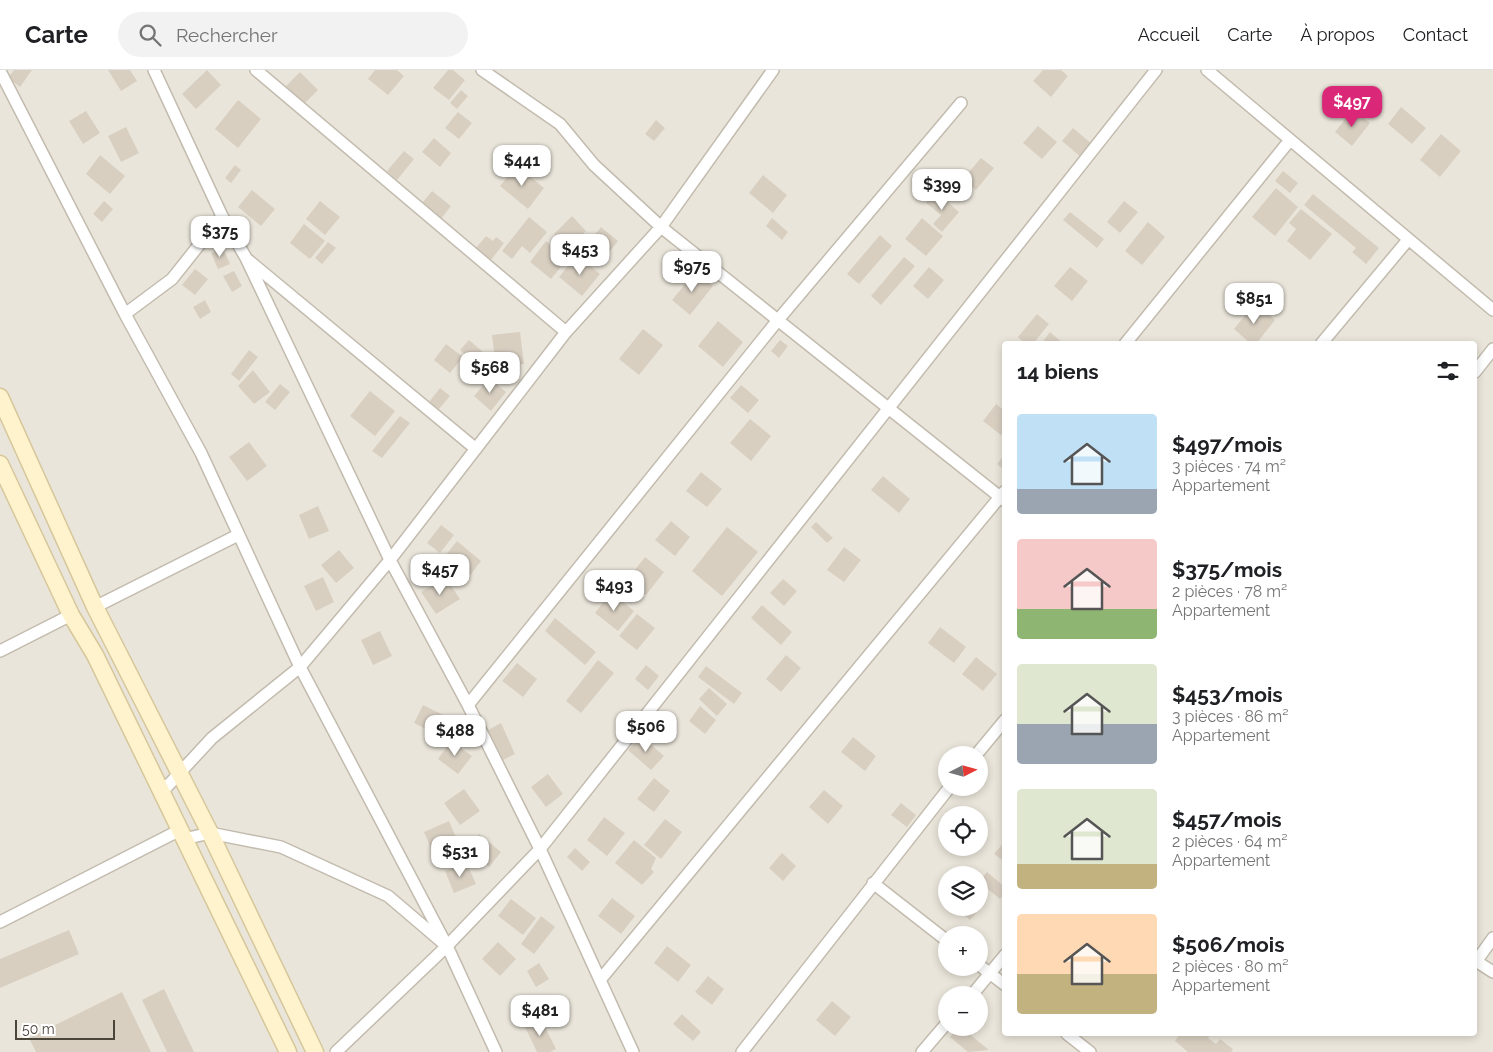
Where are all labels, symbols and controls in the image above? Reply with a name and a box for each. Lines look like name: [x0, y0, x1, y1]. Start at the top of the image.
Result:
search box: [118, 12, 468, 57]
text: Carte: [25, 20, 88, 49]
icon: search: [136, 21, 164, 49]
text: Rechercher: [176, 24, 278, 46]
text: Accueil: [1138, 24, 1199, 45]
text: Carte: [1227, 24, 1272, 45]
text: À propos: [1300, 24, 1375, 45]
text: Contact: [1403, 24, 1468, 45]
pin: $497: [1322, 85, 1382, 128]
text: $497: [1333, 92, 1371, 111]
pin: $441: [492, 144, 552, 187]
text: $441: [504, 151, 540, 170]
pin: $399: [912, 168, 972, 211]
text: $399: [923, 175, 961, 194]
pin: $375: [190, 216, 250, 258]
text: $375: [202, 222, 238, 241]
pin: $453: [550, 234, 610, 276]
text: $453: [561, 240, 599, 259]
pin: $975: [662, 250, 722, 293]
text: $975: [673, 257, 711, 276]
pin: $851: [1224, 282, 1284, 325]
text: $851: [1236, 289, 1272, 308]
pin: $568: [460, 352, 520, 394]
icon: filters: [1434, 357, 1462, 385]
text: $568: [471, 358, 509, 377]
text: 14 biens: [1017, 359, 1099, 384]
text: $497/mois: [1172, 432, 1282, 457]
icon: home: [1057, 434, 1117, 494]
text: 3 pièces · 74 m²: [1172, 457, 1286, 476]
text: Appartement: [1172, 476, 1270, 495]
pin: $457: [410, 554, 470, 596]
text: $375/mois: [1172, 557, 1282, 582]
icon: home: [1057, 559, 1117, 619]
text: $457: [421, 560, 459, 579]
pin: $493: [584, 570, 644, 612]
text: $493: [595, 576, 633, 595]
text: 2 pièces · 78 m²: [1172, 582, 1287, 601]
text: Appartement: [1172, 601, 1270, 620]
text: $453/mois: [1172, 682, 1283, 707]
icon: home: [1057, 684, 1117, 744]
text: 3 pièces · 86 m²: [1172, 707, 1289, 726]
pin: $506: [616, 710, 676, 753]
pin: $488: [425, 714, 485, 757]
text: $506: [627, 717, 665, 736]
text: $488: [436, 721, 474, 740]
text: Appartement: [1172, 726, 1270, 745]
north arrow: [938, 746, 988, 796]
map controls: [938, 746, 988, 1036]
button: locate: [938, 806, 988, 856]
text: $457/mois: [1172, 807, 1282, 832]
icon: home: [1057, 809, 1117, 869]
text: 2 pièces · 64 m²: [1172, 832, 1288, 851]
pin: $531: [430, 836, 490, 878]
text: $531: [442, 842, 478, 861]
text: Appartement: [1172, 851, 1270, 870]
button: layers: [938, 866, 988, 916]
button: +: [938, 926, 988, 976]
text: $506/mois: [1172, 932, 1285, 957]
icon: home: [1057, 934, 1117, 994]
text: 2 pièces · 80 m²: [1172, 957, 1288, 976]
text: Appartement: [1172, 976, 1270, 995]
button: −: [938, 986, 988, 1036]
pin: $481: [510, 994, 570, 1037]
text: $481: [522, 1001, 558, 1020]
scale bar: [15, 1017, 115, 1040]
text: 50 m: [22, 1021, 55, 1037]

